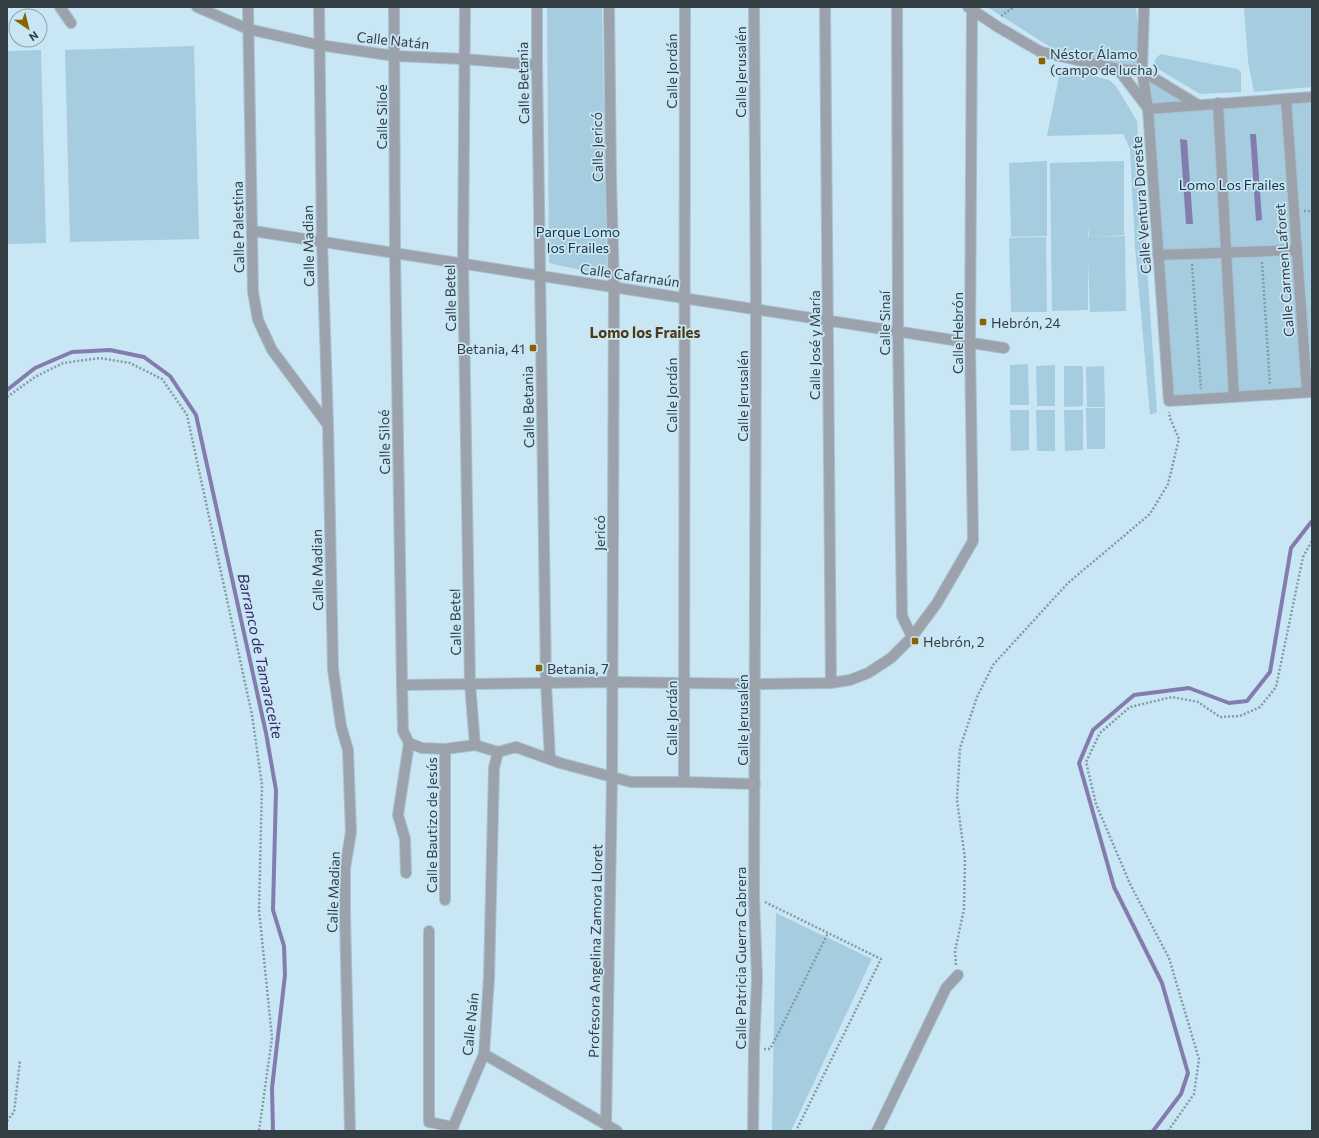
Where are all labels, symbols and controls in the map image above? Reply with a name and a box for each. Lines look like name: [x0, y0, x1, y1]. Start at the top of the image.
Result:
north arrow: [8, 8, 48, 48]
street label: Calle Jerusalén: [732, 26, 749, 118]
street label: Calle Natán: [356, 28, 430, 52]
text: N: [27, 29, 41, 44]
street label: Calle Jordán: [663, 33, 680, 109]
street label: Calle Betania: [514, 42, 532, 124]
place label: Néstor Álamo (campo de lucha): [1050, 45, 1158, 78]
marker: Néstor Álamo (campo de lucha): [1037, 56, 1047, 66]
street label: Calle Siloé: [373, 84, 390, 150]
street label: Calle Jericó: [588, 112, 606, 182]
street label: Calle Ventura Doreste: [1128, 136, 1154, 274]
park label: Lomo Los Frailes: [1179, 176, 1285, 193]
street label: Calle Palestina: [229, 181, 247, 273]
street label: Calle Carmen Laforet: [1271, 202, 1297, 338]
street label: Calle Madian: [299, 205, 317, 287]
park label: Parque Lomo los Frailes: [536, 223, 620, 256]
street label: Calle Cafarnaún: [579, 260, 681, 290]
street label: Calle Betel: [441, 264, 459, 332]
street label: Calle José y María: [806, 290, 823, 400]
street label: Calle Sinaí: [876, 290, 893, 355]
street label: Calle Hebrón: [949, 292, 966, 374]
place label: Hebrón, 24: [991, 314, 1061, 331]
marker: Hebrón, 24: [978, 317, 988, 327]
district label: Lomo los Frailes: [590, 323, 700, 341]
place label: Betania, 41: [457, 340, 525, 357]
marker: Betania, 41: [528, 343, 538, 353]
street label: Calle Jerusalén: [734, 350, 751, 442]
street label: Calle Jordán: [663, 357, 680, 433]
street label: Calle Betania: [519, 366, 537, 448]
street label: Calle Siloé: [375, 409, 393, 475]
street label: Jericó: [591, 515, 608, 551]
street label: Calle Madian: [308, 529, 326, 611]
water label: Barranco de Tamaraceite: [235, 572, 287, 740]
street label: Calle Betel: [446, 588, 464, 656]
place label: Hebrón, 2: [923, 633, 985, 650]
marker: Hebrón, 2: [910, 636, 920, 646]
place label: Betania, 7: [547, 660, 609, 677]
marker: Betania, 7: [534, 663, 544, 673]
street label: Calle Jerusalén: [734, 674, 751, 766]
street label: Calle Jordán: [663, 680, 680, 756]
street label: Calle Bautizo de Jesús: [423, 757, 440, 893]
street label: Profesora Angelina Zamora Lloret: [585, 844, 605, 1058]
street label: Calle Madian: [323, 851, 343, 933]
street label: Calle Patricia Guerra Cabrera: [732, 867, 749, 1049]
street label: Calle Naín: [458, 991, 482, 1057]

